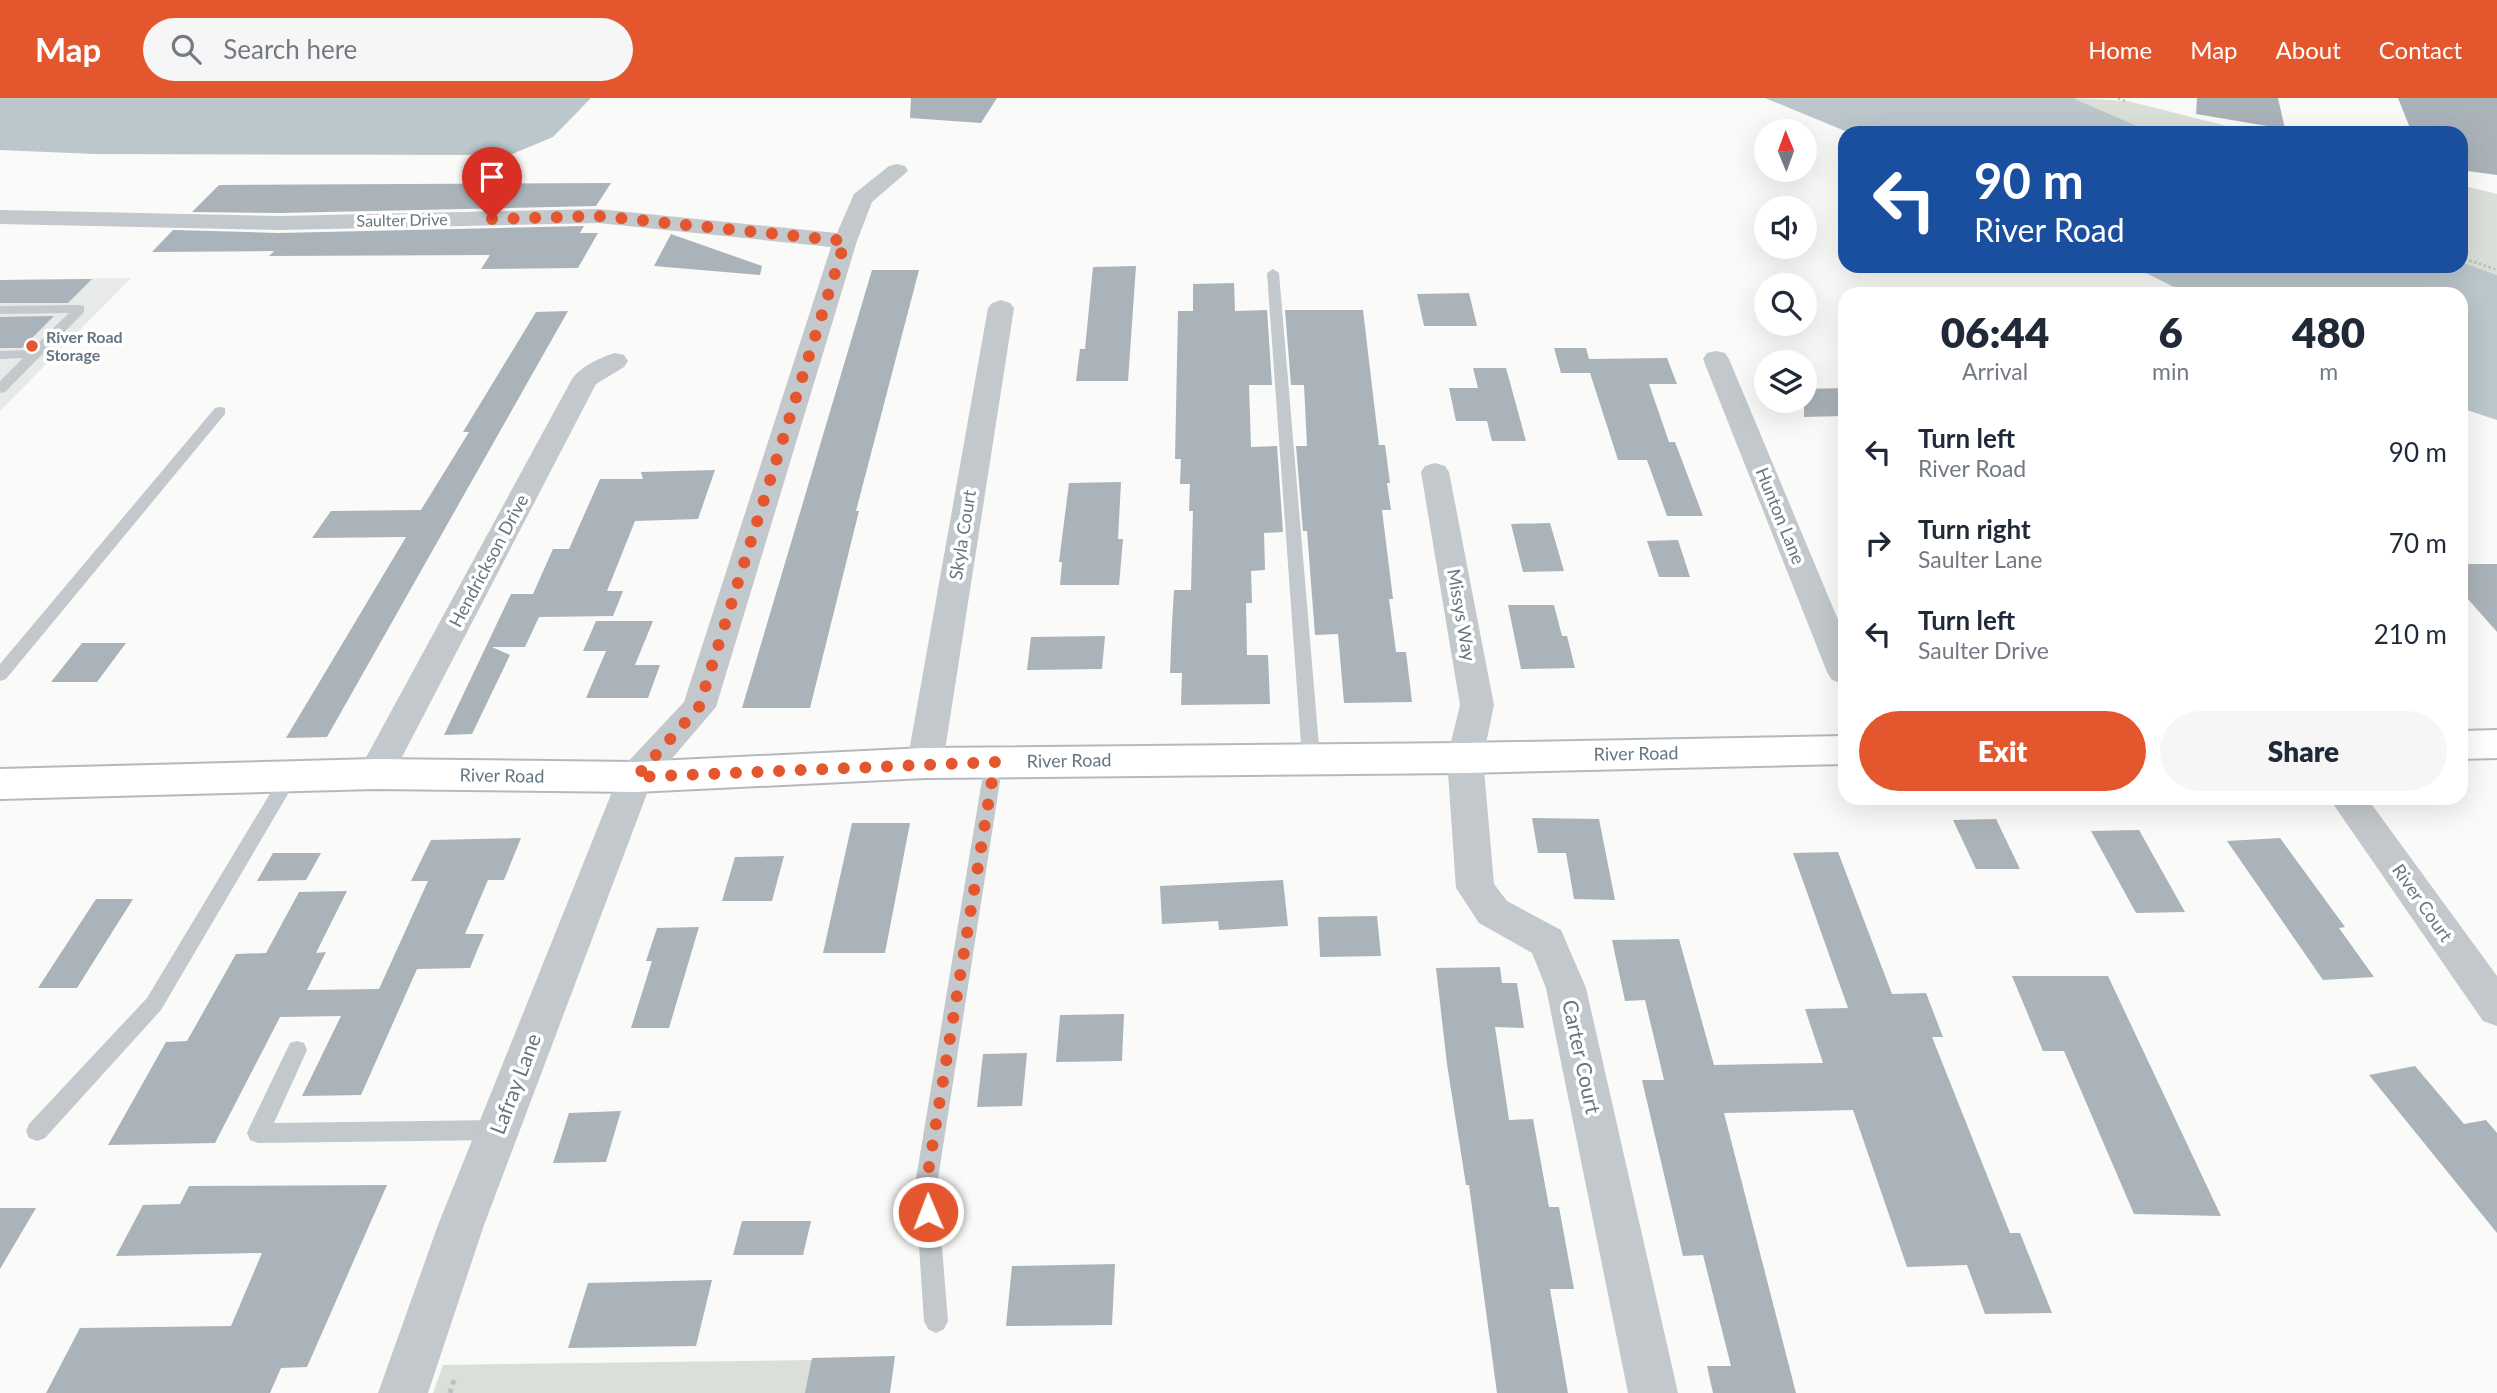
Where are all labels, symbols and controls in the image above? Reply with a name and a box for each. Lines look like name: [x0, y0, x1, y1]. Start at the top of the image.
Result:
search box: [143, 18, 633, 81]
text: Map: [35, 29, 101, 69]
icon: search: [167, 30, 205, 68]
text: Search here: [223, 33, 357, 65]
text: Home: [2088, 35, 2152, 64]
text: Map: [2190, 35, 2238, 64]
text: About: [2276, 35, 2341, 64]
text: Contact: [2379, 35, 2462, 64]
north arrow: [1754, 119, 1816, 182]
map controls: [1754, 119, 1817, 413]
pin: [462, 147, 522, 219]
text: 90 m: [1974, 151, 2084, 209]
icon: left: [1859, 154, 1950, 245]
icon: arrive: [473, 158, 511, 196]
button: sound: [1754, 196, 1817, 259]
street label: Saulter Drive: [356, 209, 448, 230]
text: River Road: [1974, 210, 2125, 249]
button: search: [1754, 273, 1817, 336]
text: 06:44: [1941, 307, 2049, 357]
text: 6: [2159, 307, 2183, 357]
text: 480: [2292, 307, 2365, 357]
place label: River Road Storage: [46, 327, 123, 364]
marker: River Road Storage: [24, 338, 40, 354]
button: layers: [1754, 350, 1817, 413]
text: Arrival: [1962, 357, 2028, 385]
text: min: [2152, 357, 2189, 385]
text: m: [2319, 357, 2338, 385]
text: Turn left: [1918, 422, 2015, 454]
icon: left: [1859, 433, 1897, 471]
text: 90 m: [2389, 436, 2447, 468]
text: River Road: [1918, 454, 2026, 482]
street label: Hunton Lane: [1752, 464, 1810, 567]
street label: Skyla Court: [944, 488, 980, 581]
street label: Hendrickson Drive: [444, 490, 532, 631]
text: Turn right: [1918, 513, 2031, 545]
icon: right: [1859, 524, 1897, 562]
text: 70 m: [2389, 527, 2447, 559]
text: Saulter Lane: [1918, 545, 2042, 573]
street label: Missys Way: [1443, 567, 1481, 663]
text: Turn left: [1918, 604, 2015, 636]
icon: left: [1859, 615, 1897, 653]
text: 210 m: [2374, 618, 2447, 650]
text: Saulter Drive: [1918, 636, 2049, 664]
button: Exit: [1859, 711, 2146, 791]
button: Share: [2160, 711, 2447, 791]
street label: River Road: [1593, 741, 1679, 765]
street label: River Road: [1026, 748, 1112, 772]
street label: River Road: [459, 763, 545, 787]
street label: River Court: [2388, 859, 2458, 946]
street label: Carter Court: [1558, 997, 1607, 1116]
street label: Lafray Lane: [484, 1030, 545, 1137]
position arrow: [891, 1175, 965, 1249]

